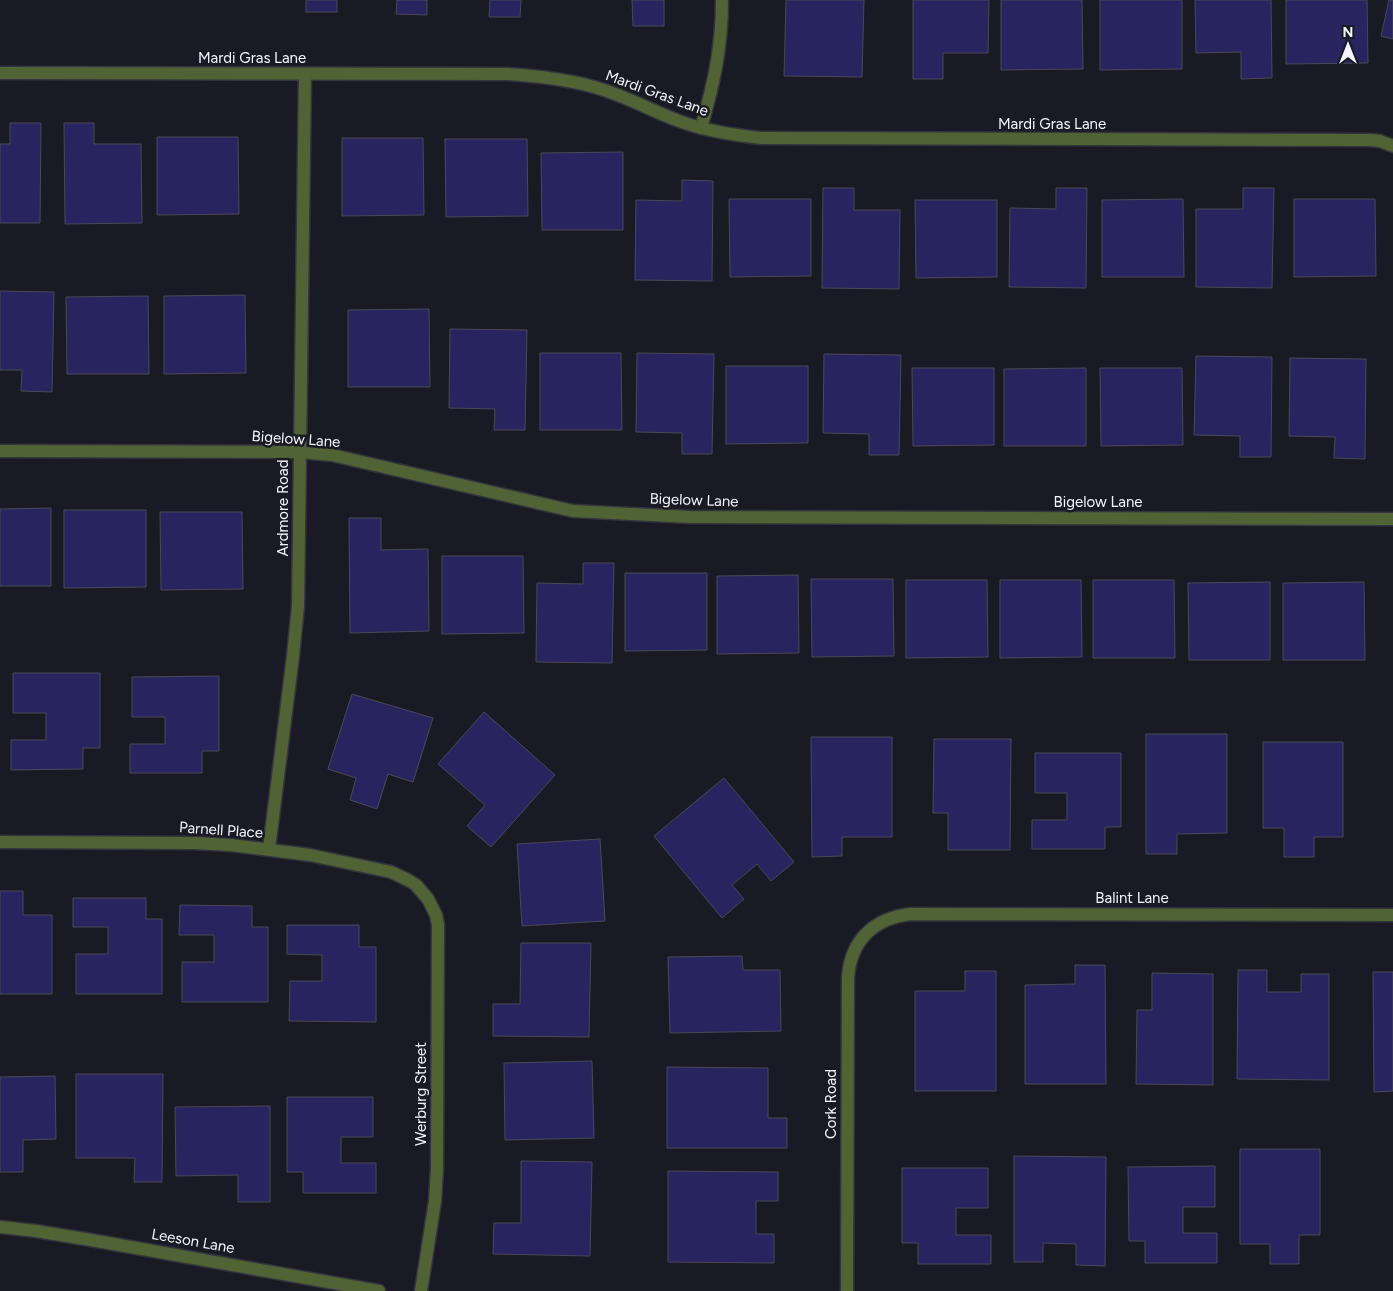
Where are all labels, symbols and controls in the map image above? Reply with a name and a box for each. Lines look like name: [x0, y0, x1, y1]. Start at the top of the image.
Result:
north arrow: [1323, 20, 1373, 70]
text: N: [1343, 24, 1353, 41]
street label: Mardi Gras Lane: [198, 49, 306, 67]
street label: Mardi Gras Lane: [603, 66, 711, 120]
street label: Mardi Gras Lane: [998, 115, 1106, 133]
street label: Bigelow Lane: [251, 427, 341, 451]
street label: Ardmore Road: [274, 460, 292, 556]
street label: Bigelow Lane: [649, 489, 739, 511]
street label: Bigelow Lane: [1054, 493, 1142, 511]
street label: Parnell Place: [178, 818, 264, 842]
street label: Balint Lane: [1095, 889, 1169, 907]
street label: Werburg Street: [412, 1042, 430, 1146]
street label: Cork Road: [822, 1069, 840, 1139]
street label: Leeson Lane: [150, 1225, 236, 1257]

